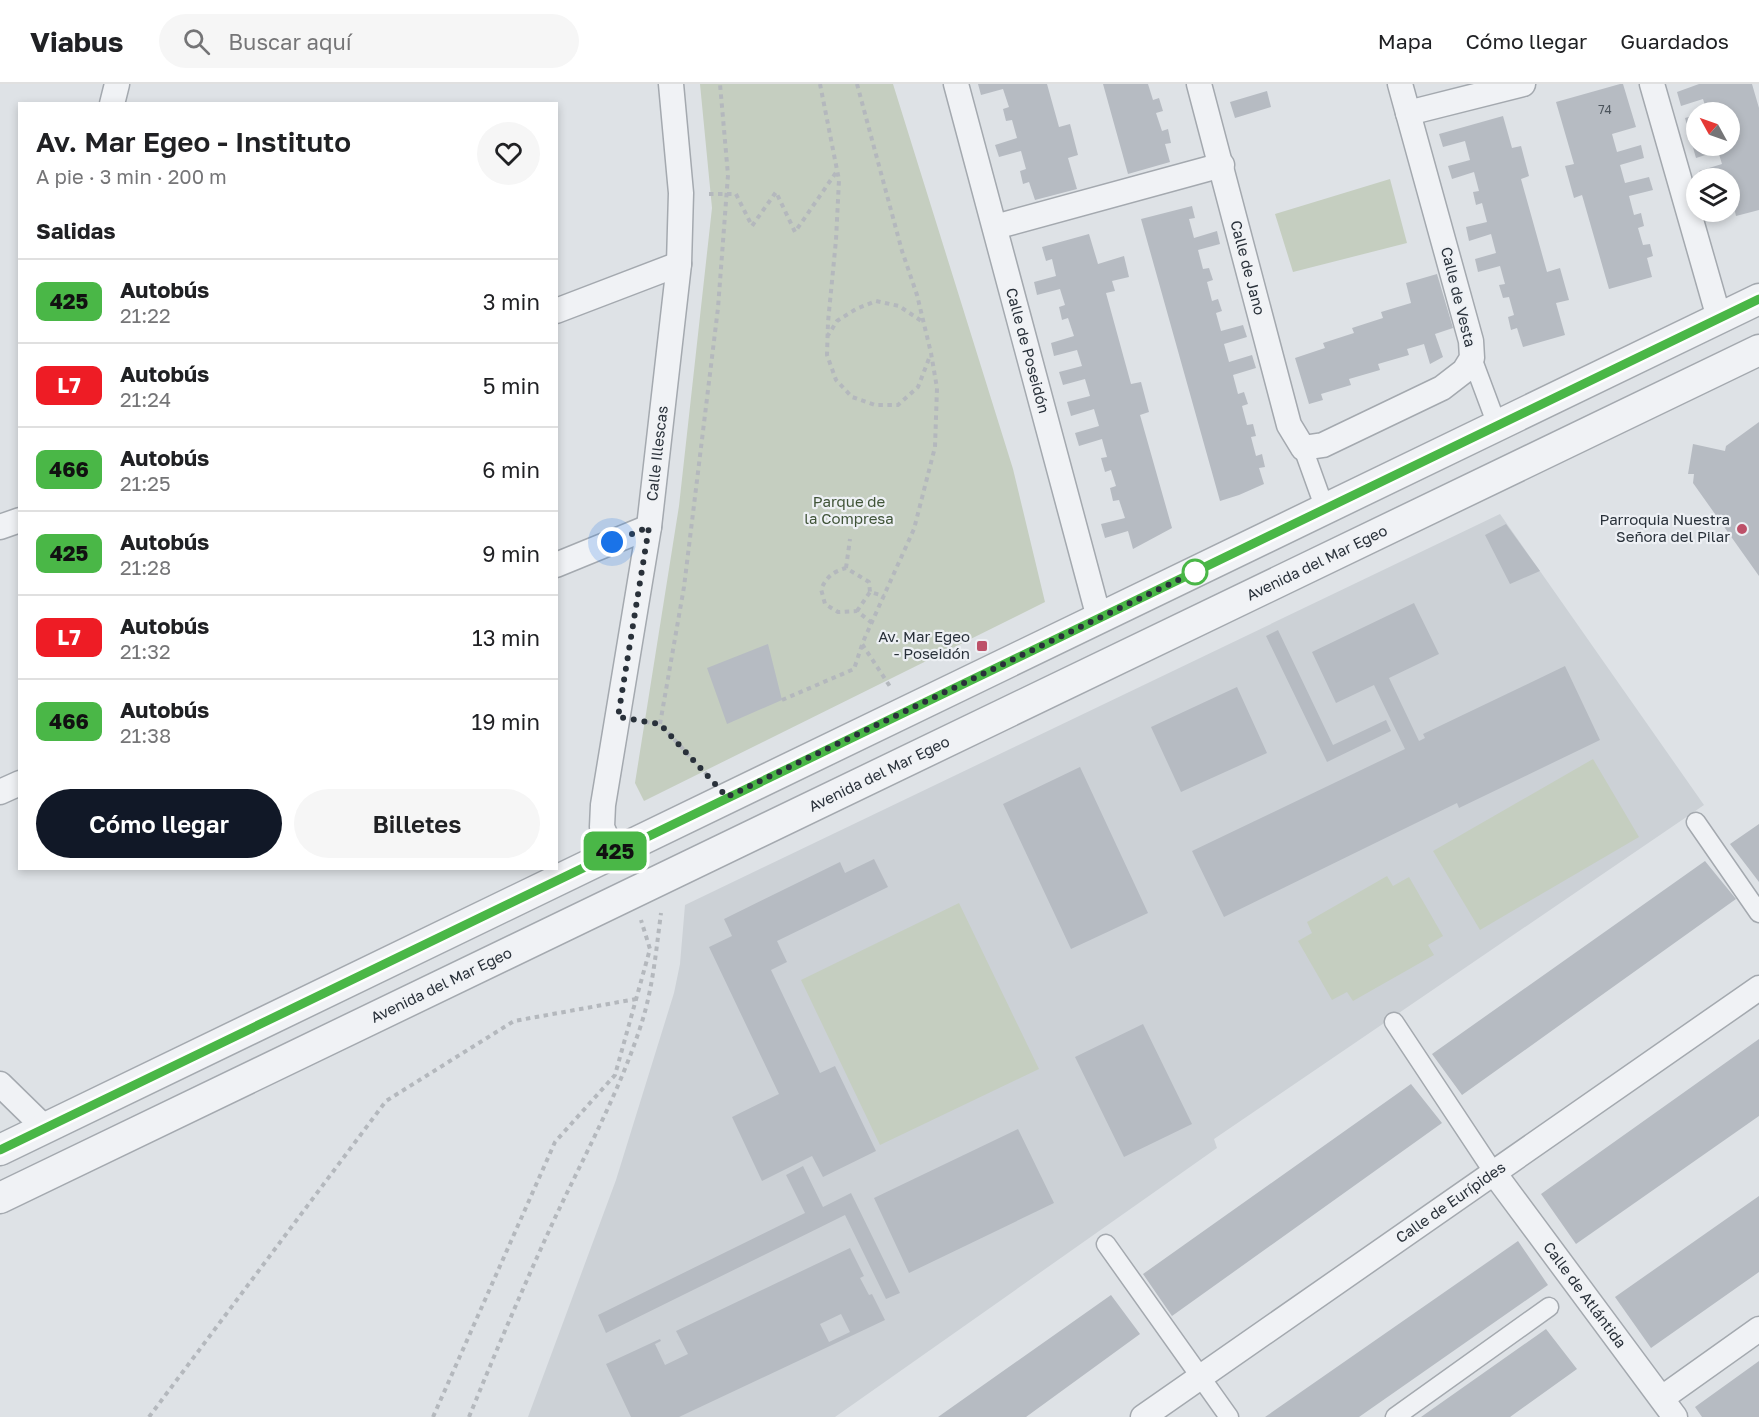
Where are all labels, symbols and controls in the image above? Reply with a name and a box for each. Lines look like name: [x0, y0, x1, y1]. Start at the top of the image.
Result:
search box: [159, 14, 579, 68]
text: Viabus: [30, 25, 123, 58]
icon: search: [180, 25, 213, 58]
text: Buscar aquí: [228, 28, 352, 55]
text: Mapa: [1378, 28, 1433, 54]
text: Cómo llegar: [1466, 28, 1587, 54]
text: Guardados: [1620, 28, 1729, 54]
house number: 74: [1598, 102, 1612, 117]
north arrow: [1686, 102, 1740, 156]
map controls: [1686, 102, 1740, 222]
button: heart: [477, 122, 540, 185]
text: Av. Mar Egeo - Instituto: [36, 125, 351, 158]
text: A pie · 3 min · 200 m: [36, 164, 227, 188]
button: layers: [1686, 168, 1740, 222]
text: Salidas: [36, 217, 116, 244]
street label: Calle de Jano: [1227, 218, 1270, 317]
street label: Calle de Vesta: [1438, 245, 1480, 349]
text: Autobús: [120, 276, 209, 303]
street label: Calle de Poseidón: [1003, 286, 1054, 415]
text: 425: [50, 288, 88, 314]
text: 3 min: [483, 288, 540, 315]
text: 21:22: [120, 303, 171, 327]
text: Autobús: [120, 360, 209, 387]
text: L7: [57, 372, 81, 398]
text: 5 min: [483, 372, 540, 399]
text: 21:24: [120, 387, 171, 411]
street label: Calle Illescas: [642, 405, 671, 502]
text: Autobús: [120, 444, 209, 471]
text: 466: [49, 456, 89, 482]
text: 6 min: [482, 456, 540, 483]
text: 21:25: [120, 471, 171, 495]
park label: Parque de la Compresa: [804, 492, 894, 527]
place label: Parroquia Nuestra Señora del Pilar: [1599, 510, 1730, 545]
street label: Avenida del Mar Egeo: [1243, 521, 1390, 604]
marker: Parroquia Nuestra Señora del Pilar: [1735, 522, 1749, 536]
your location: [597, 527, 627, 557]
text: Autobús: [120, 528, 209, 555]
text: 425: [50, 540, 88, 566]
text: 9 min: [482, 540, 540, 567]
text: 21:28: [120, 555, 171, 579]
unlabelled marker: [1182, 559, 1208, 585]
text: Autobús: [120, 612, 209, 639]
text: L7: [57, 624, 81, 650]
text: 13 min: [472, 624, 540, 651]
place label: Av. Mar Egeo - Poseidón: [878, 627, 970, 662]
text: 21:32: [120, 639, 171, 663]
marker: Av. Mar Egeo - Poseidón: [975, 639, 989, 653]
text: Autobús: [120, 696, 209, 723]
text: 466: [49, 708, 89, 734]
text: 19 min: [472, 708, 540, 735]
text: 21:38: [120, 723, 171, 747]
street label: Avenida del Mar Egeo: [805, 732, 952, 815]
button: Cómo llegar: [36, 789, 282, 858]
button: Billetes: [294, 789, 540, 858]
line badge: 425: [580, 832, 650, 870]
text: 425: [596, 838, 634, 864]
street label: Avenida del Mar Egeo: [368, 943, 514, 1026]
street label: Calle de Eurípides: [1392, 1157, 1509, 1246]
street label: Calle de Atlántida: [1540, 1238, 1631, 1351]

